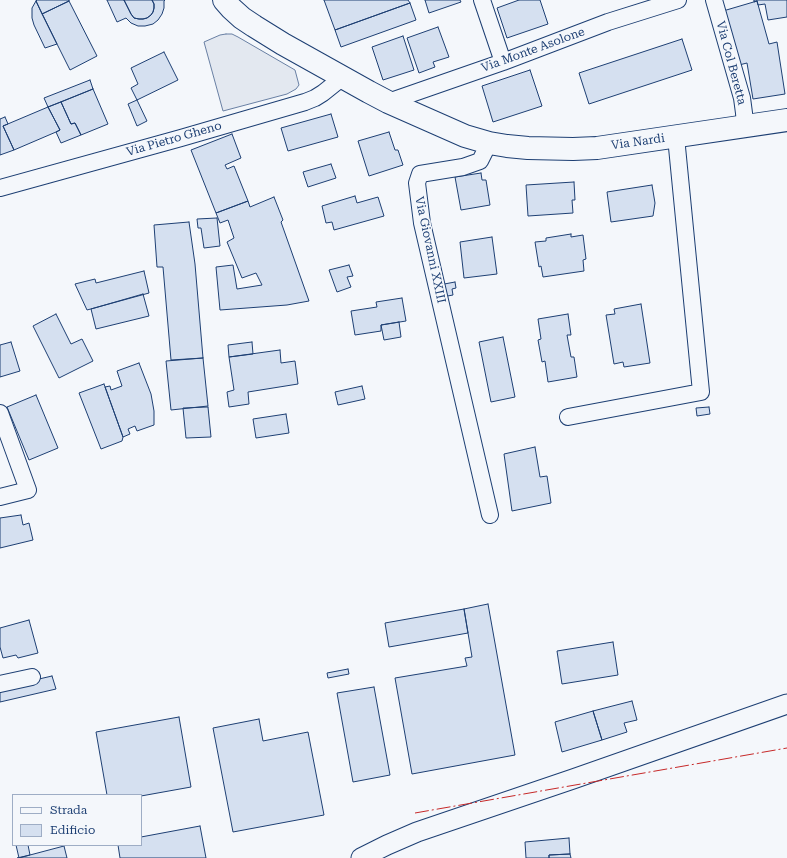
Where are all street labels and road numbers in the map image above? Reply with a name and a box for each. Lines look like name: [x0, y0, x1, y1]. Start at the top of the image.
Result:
street label: Via Col Beretta: [713, 20, 749, 106]
street label: Via Monte Asolone: [479, 25, 587, 75]
street label: Via Pietro Gheno: [125, 119, 223, 159]
street label: Via Nardi: [610, 131, 666, 153]
street label: Via Giovanni XXIII: [412, 195, 448, 305]

